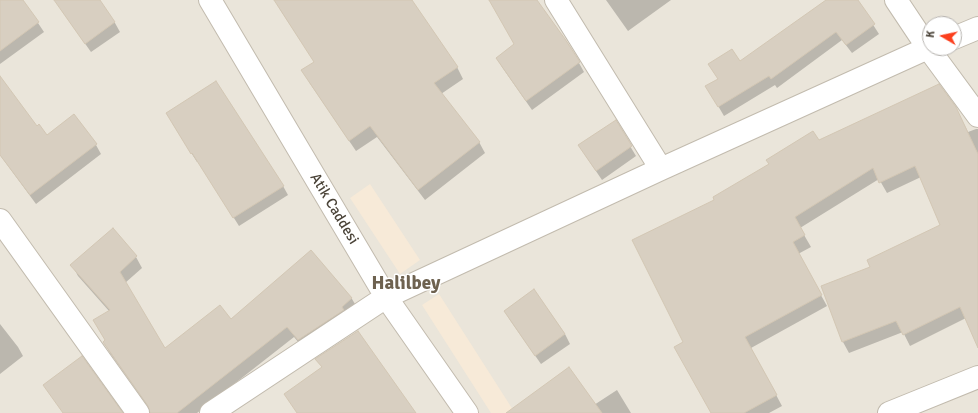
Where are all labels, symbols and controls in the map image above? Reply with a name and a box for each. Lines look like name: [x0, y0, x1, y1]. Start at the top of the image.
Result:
north arrow: [922, 16, 962, 56]
text: K: [924, 30, 938, 39]
street label: Atik Caddesi: [306, 170, 362, 248]
district label: Halilbey: [371, 273, 441, 295]

